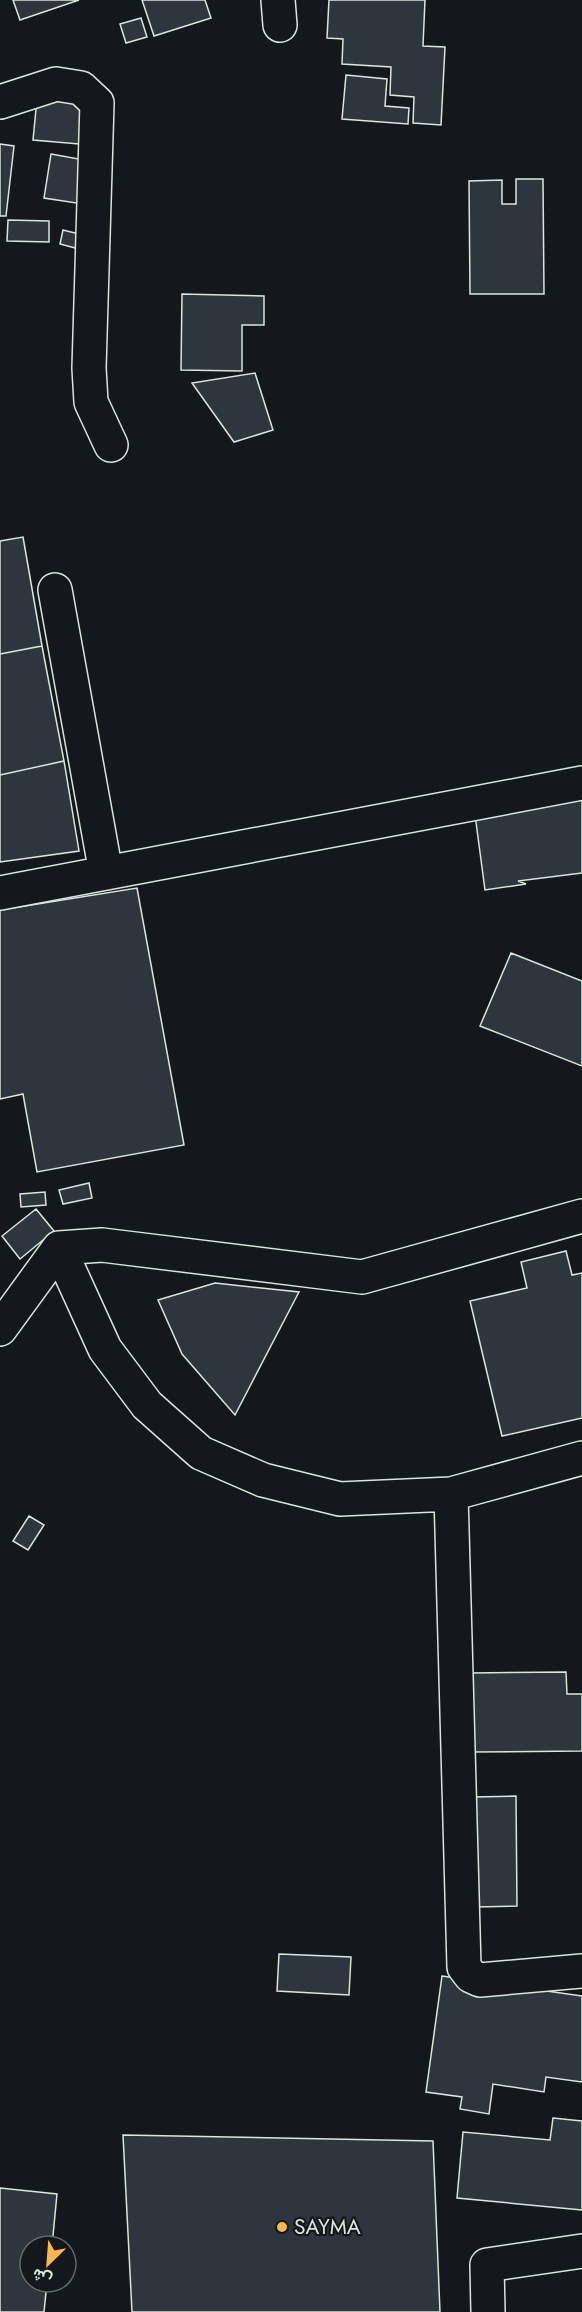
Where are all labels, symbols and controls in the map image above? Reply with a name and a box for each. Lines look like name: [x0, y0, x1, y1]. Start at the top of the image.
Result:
place label: SAYMA: [294, 2212, 361, 2242]
marker: SAYMA: [275, 2220, 289, 2234]
north arrow: [18, 2234, 78, 2294]
text: ش: [28, 2263, 55, 2292]

